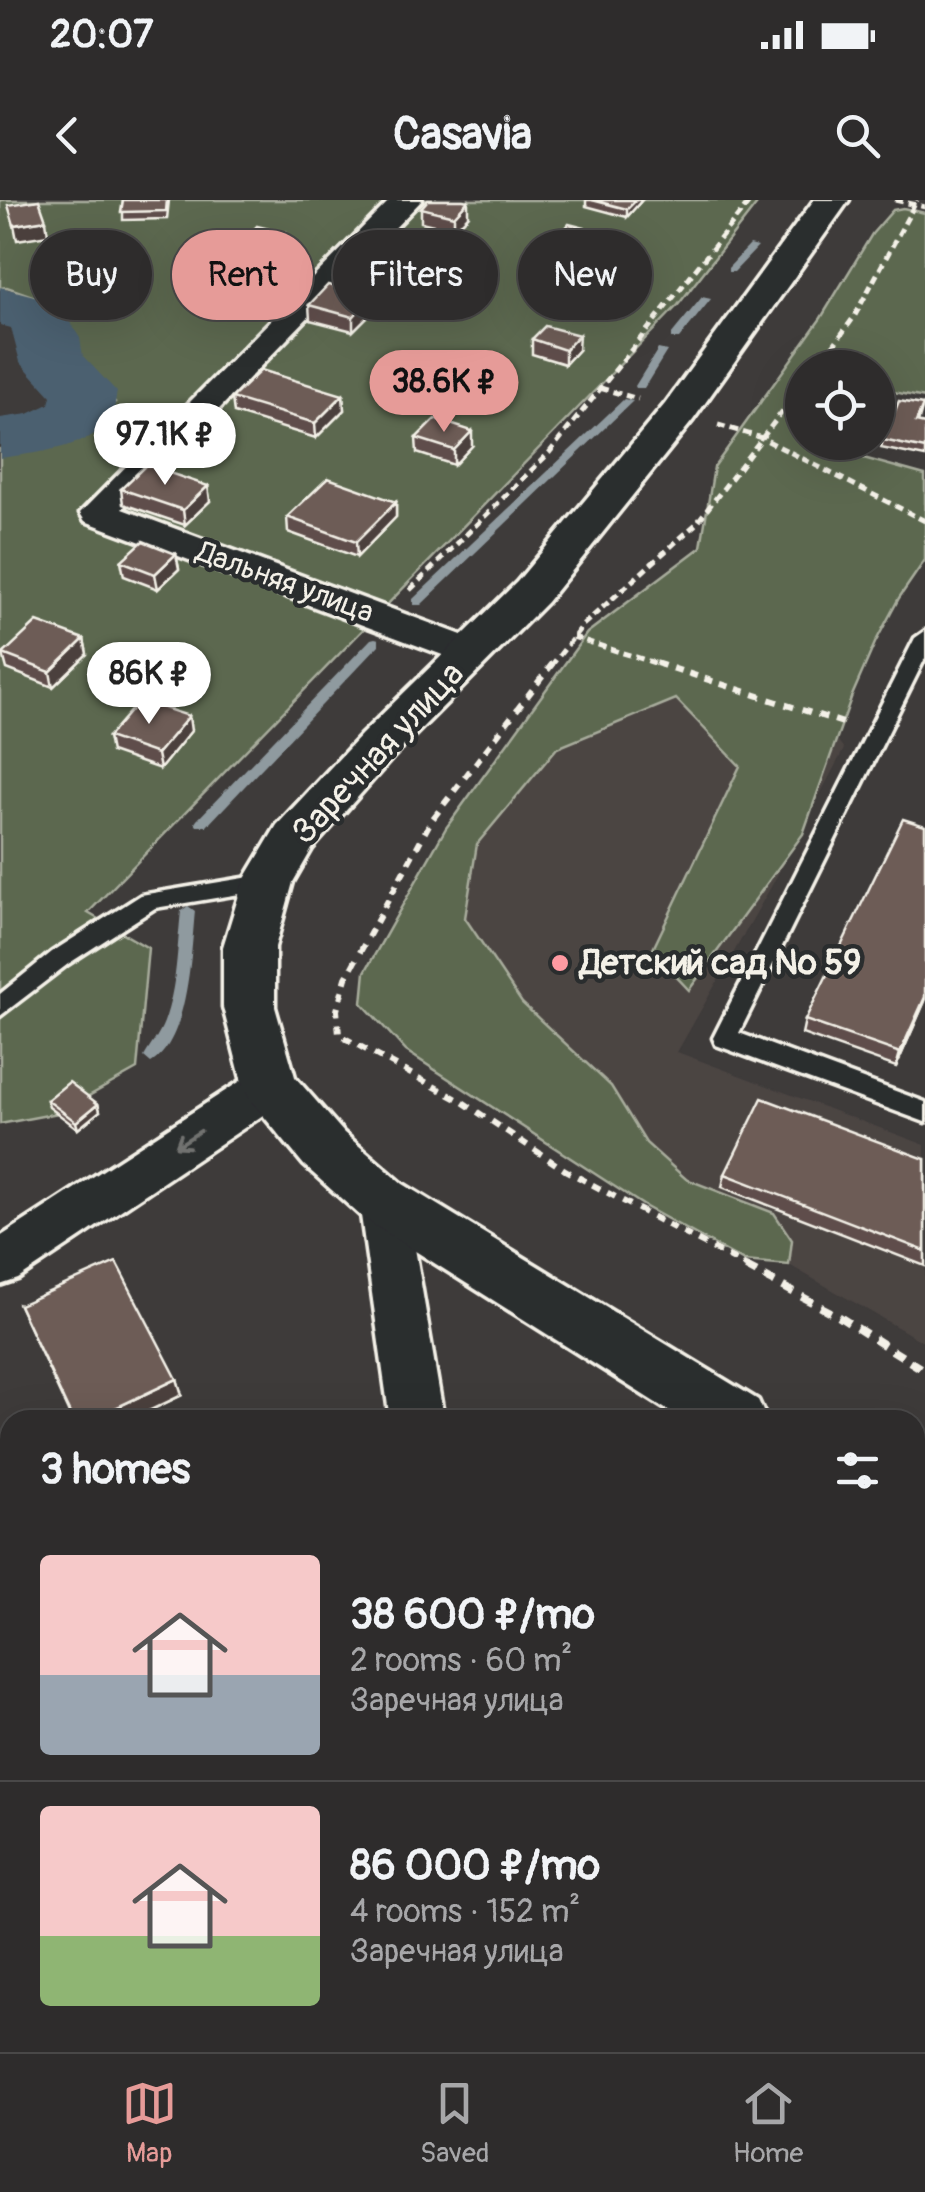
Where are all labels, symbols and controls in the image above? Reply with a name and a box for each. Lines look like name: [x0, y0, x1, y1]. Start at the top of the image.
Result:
text: 20:07: [50, 11, 153, 59]
text: Casavia: [393, 107, 532, 163]
icon: back: [40, 108, 95, 163]
icon: search: [830, 108, 885, 163]
chip: Buy: [30, 230, 152, 320]
chip: Rent: [172, 230, 313, 320]
chip: Filters: [333, 230, 498, 320]
chip: New: [518, 230, 652, 320]
pin: 38.6K ₽: [352, 350, 536, 435]
map controls: [785, 350, 895, 460]
button: locate: [785, 350, 895, 460]
text: 38.6K ₽: [391, 362, 497, 402]
pin: 97.1K ₽: [73, 403, 257, 488]
text: 97.1K ₽: [116, 415, 214, 455]
street label: Дальняя улица: [190, 532, 379, 631]
pin: 86K ₽: [79, 642, 219, 727]
street label: Заречная улица: [282, 653, 474, 853]
text: 86K ₽: [109, 654, 189, 694]
place label: Детский сад № 59: [578, 941, 861, 985]
marker: Детский сад № 59: [549, 952, 571, 974]
one-way arrow: [175, 1129, 203, 1150]
icon: filters: [830, 1443, 885, 1498]
text: 3 homes: [40, 1444, 190, 1496]
text: 38 600 ₽/mo: [350, 1589, 595, 1641]
icon: home: [120, 1595, 240, 1715]
text: 2 rooms · 60 m²: [350, 1641, 572, 1681]
text: Заречная улица: [350, 1681, 564, 1721]
text: 86 000 ₽/mo: [350, 1840, 600, 1892]
icon: home: [120, 1846, 240, 1966]
text: 4 rooms · 152 m²: [350, 1892, 580, 1932]
text: Заречная улица: [350, 1932, 564, 1972]
tab: Map: [122, 2076, 177, 2171]
tab: Saved: [420, 2076, 489, 2171]
tab: Home: [733, 2076, 803, 2171]

